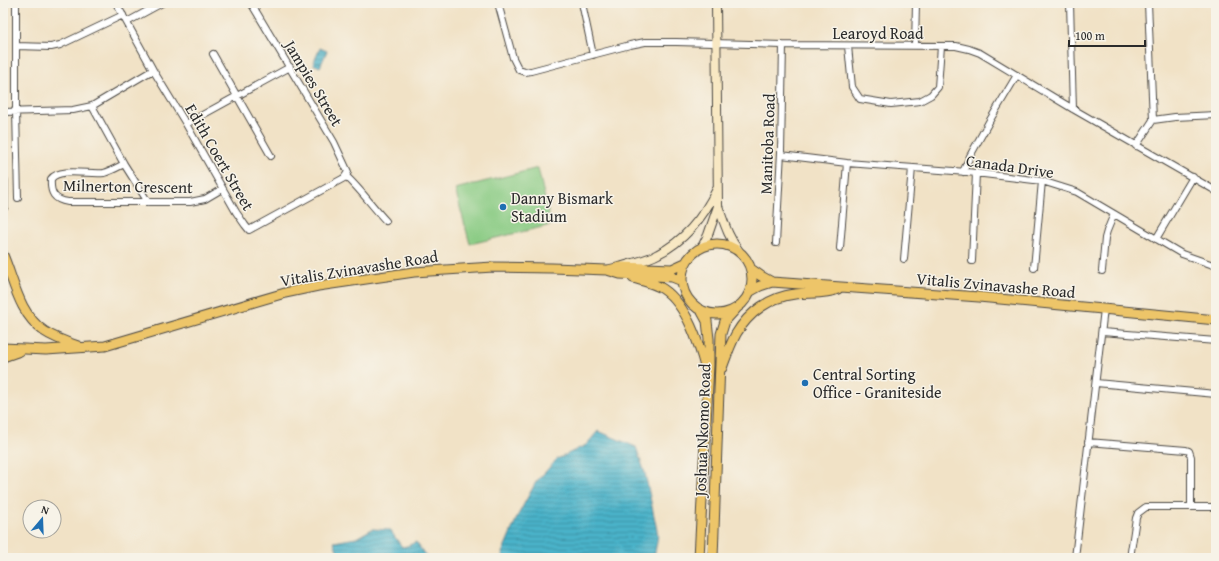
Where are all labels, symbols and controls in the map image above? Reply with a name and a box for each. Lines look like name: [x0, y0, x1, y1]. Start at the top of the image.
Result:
street label: Learoyd Road: [833, 21, 924, 45]
scale bar: [1069, 22, 1145, 48]
text: 100 m: [1075, 27, 1105, 44]
street label: Jampies Street: [278, 34, 349, 131]
street label: Manitoba Road: [753, 93, 781, 195]
street label: Edith Coert Street: [180, 99, 261, 215]
street label: Canada Drive: [965, 148, 1055, 184]
street label: Milnerton Crescent: [63, 173, 193, 199]
place label: Danny Bismark Stadium: [511, 186, 614, 228]
marker: Danny Bismark Stadium: [498, 202, 508, 212]
street label: Vitalis Zvinavashe Road: [278, 244, 440, 292]
street label: Vitalis Zvinavashe Road: [916, 266, 1077, 304]
place label: Central Sorting Office - Graniteside: [813, 362, 942, 404]
street label: Joshua Nkomo Road: [688, 363, 716, 499]
marker: Central Sorting Office - Graniteside: [800, 378, 810, 388]
north arrow: [22, 499, 62, 539]
text: N: [39, 501, 52, 519]

